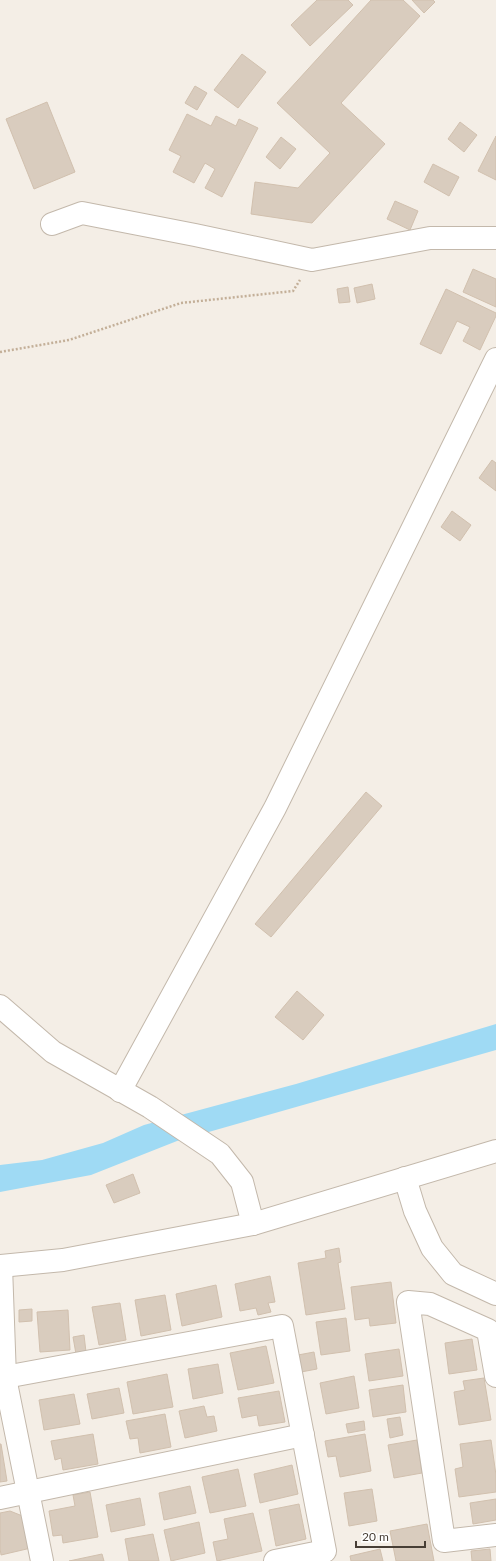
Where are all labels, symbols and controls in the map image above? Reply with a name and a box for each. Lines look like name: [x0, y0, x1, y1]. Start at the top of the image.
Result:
scale bar: [356, 1523, 425, 1549]
text: 20 m: [362, 1529, 389, 1544]

